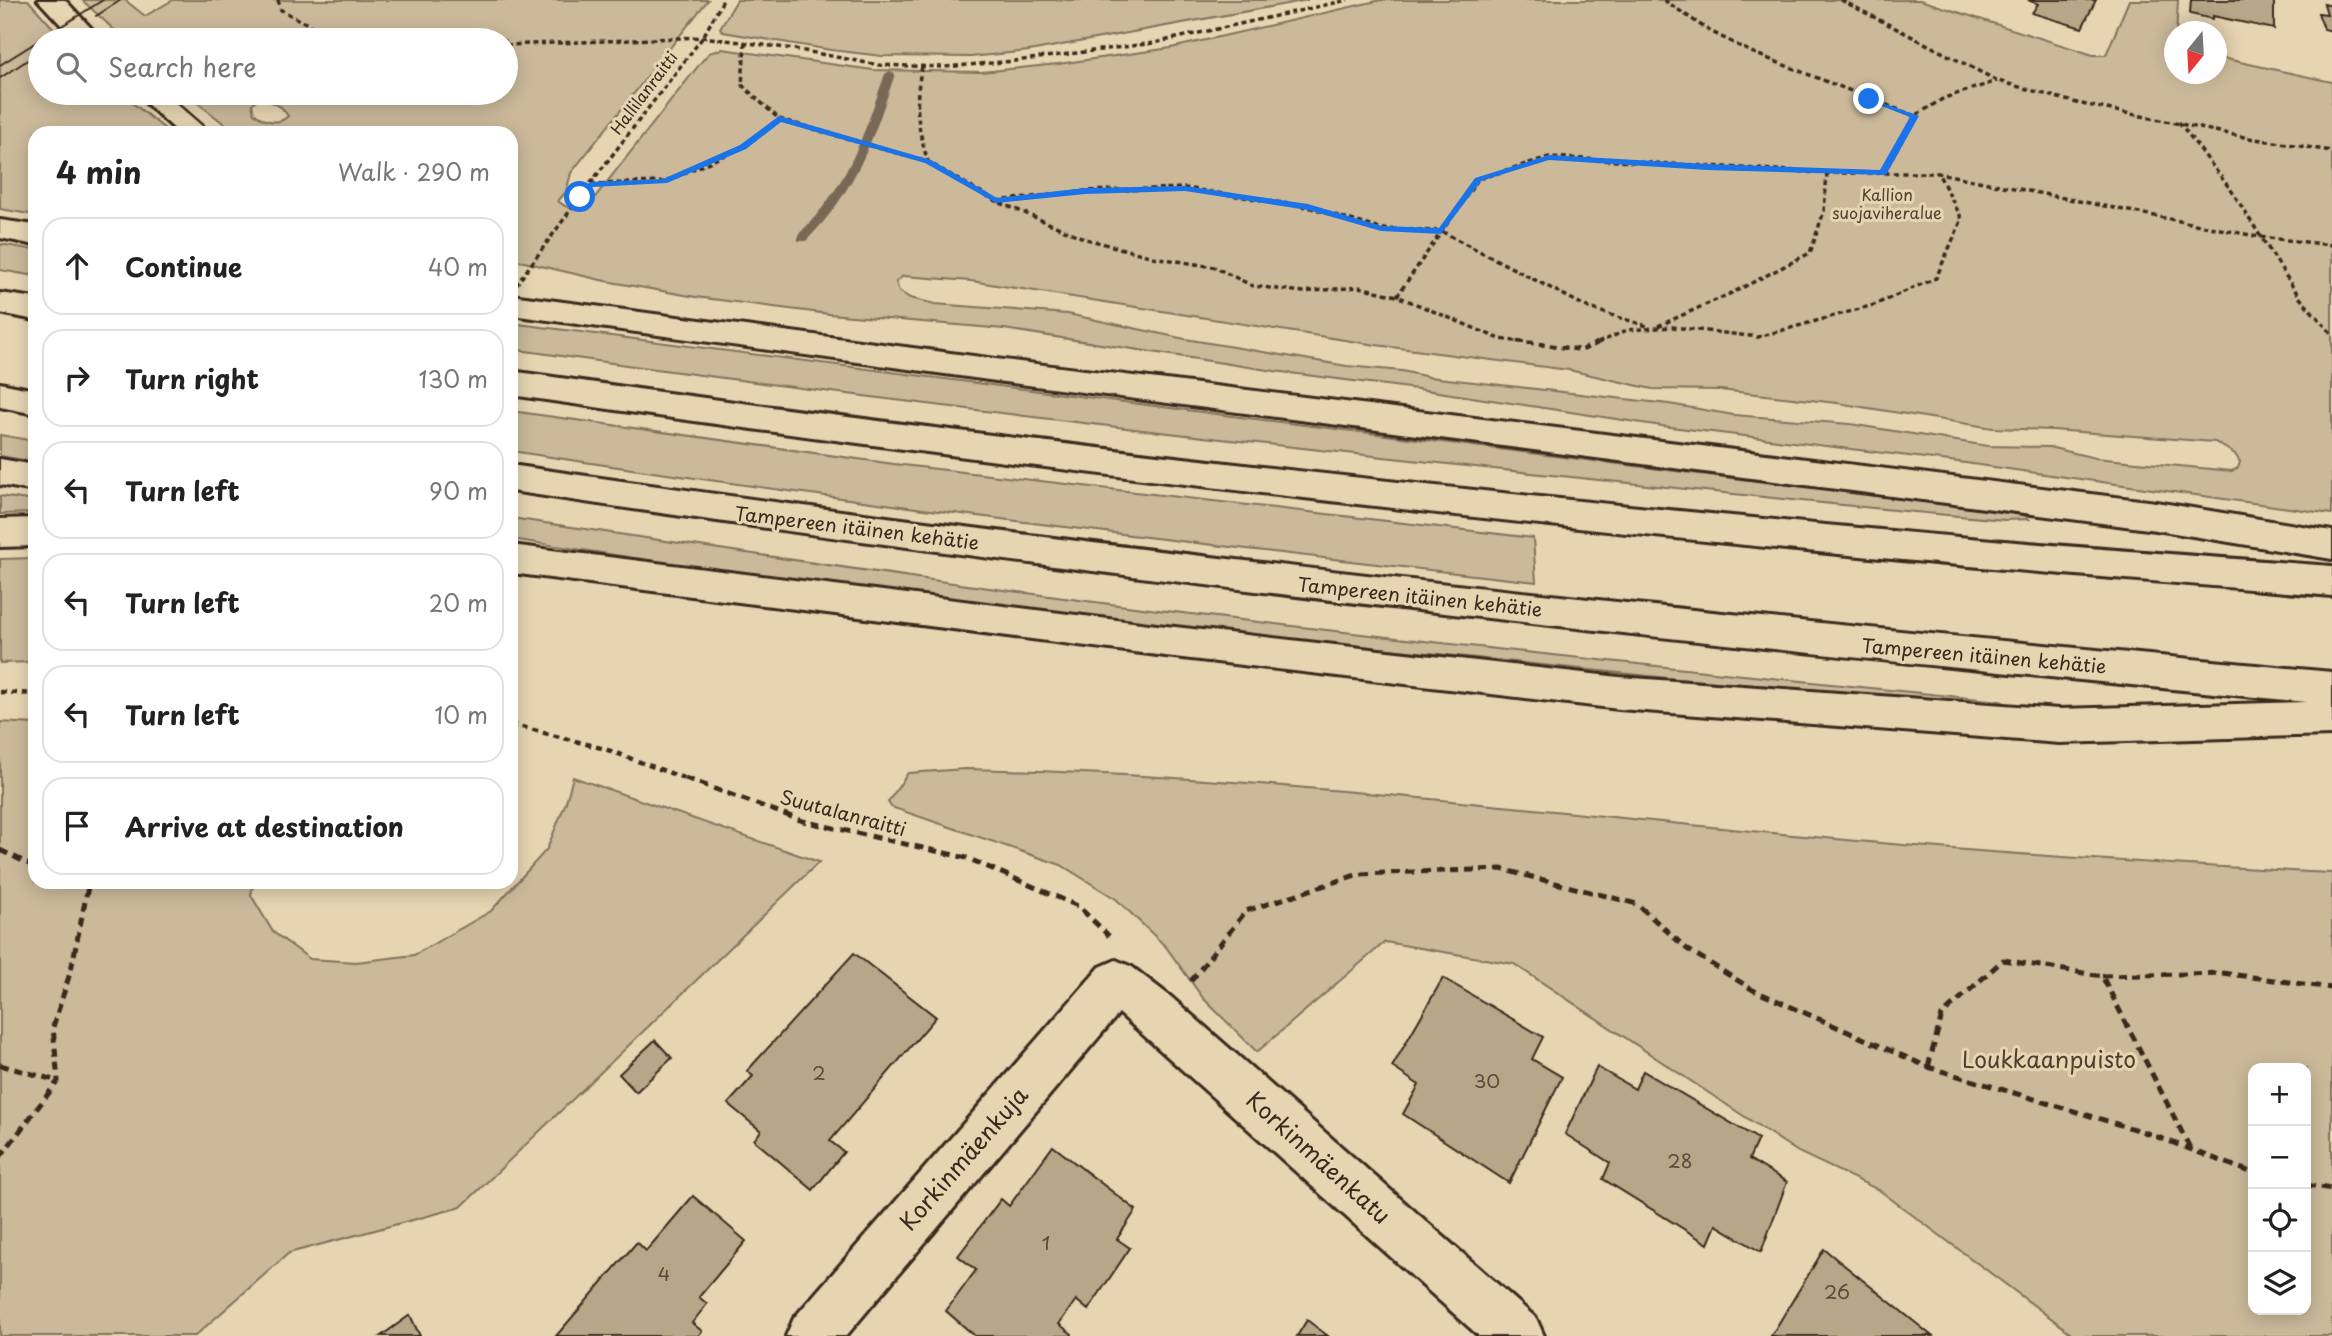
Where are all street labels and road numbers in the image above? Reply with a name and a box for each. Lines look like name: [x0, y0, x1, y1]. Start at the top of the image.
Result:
street label: Hallilanraitti: [604, 46, 683, 139]
street label: Tampereen itäinen kehätie: [733, 498, 981, 556]
street label: Tampereen itäinen kehätie: [1296, 569, 1544, 623]
street label: Tampereen itäinen kehätie: [1860, 630, 2108, 680]
street label: Suutalanraitti: [777, 782, 909, 842]
street label: Korkinmäenkuja: [890, 1078, 1036, 1238]
street label: Korkinmäenkatu: [1239, 1082, 1399, 1231]

